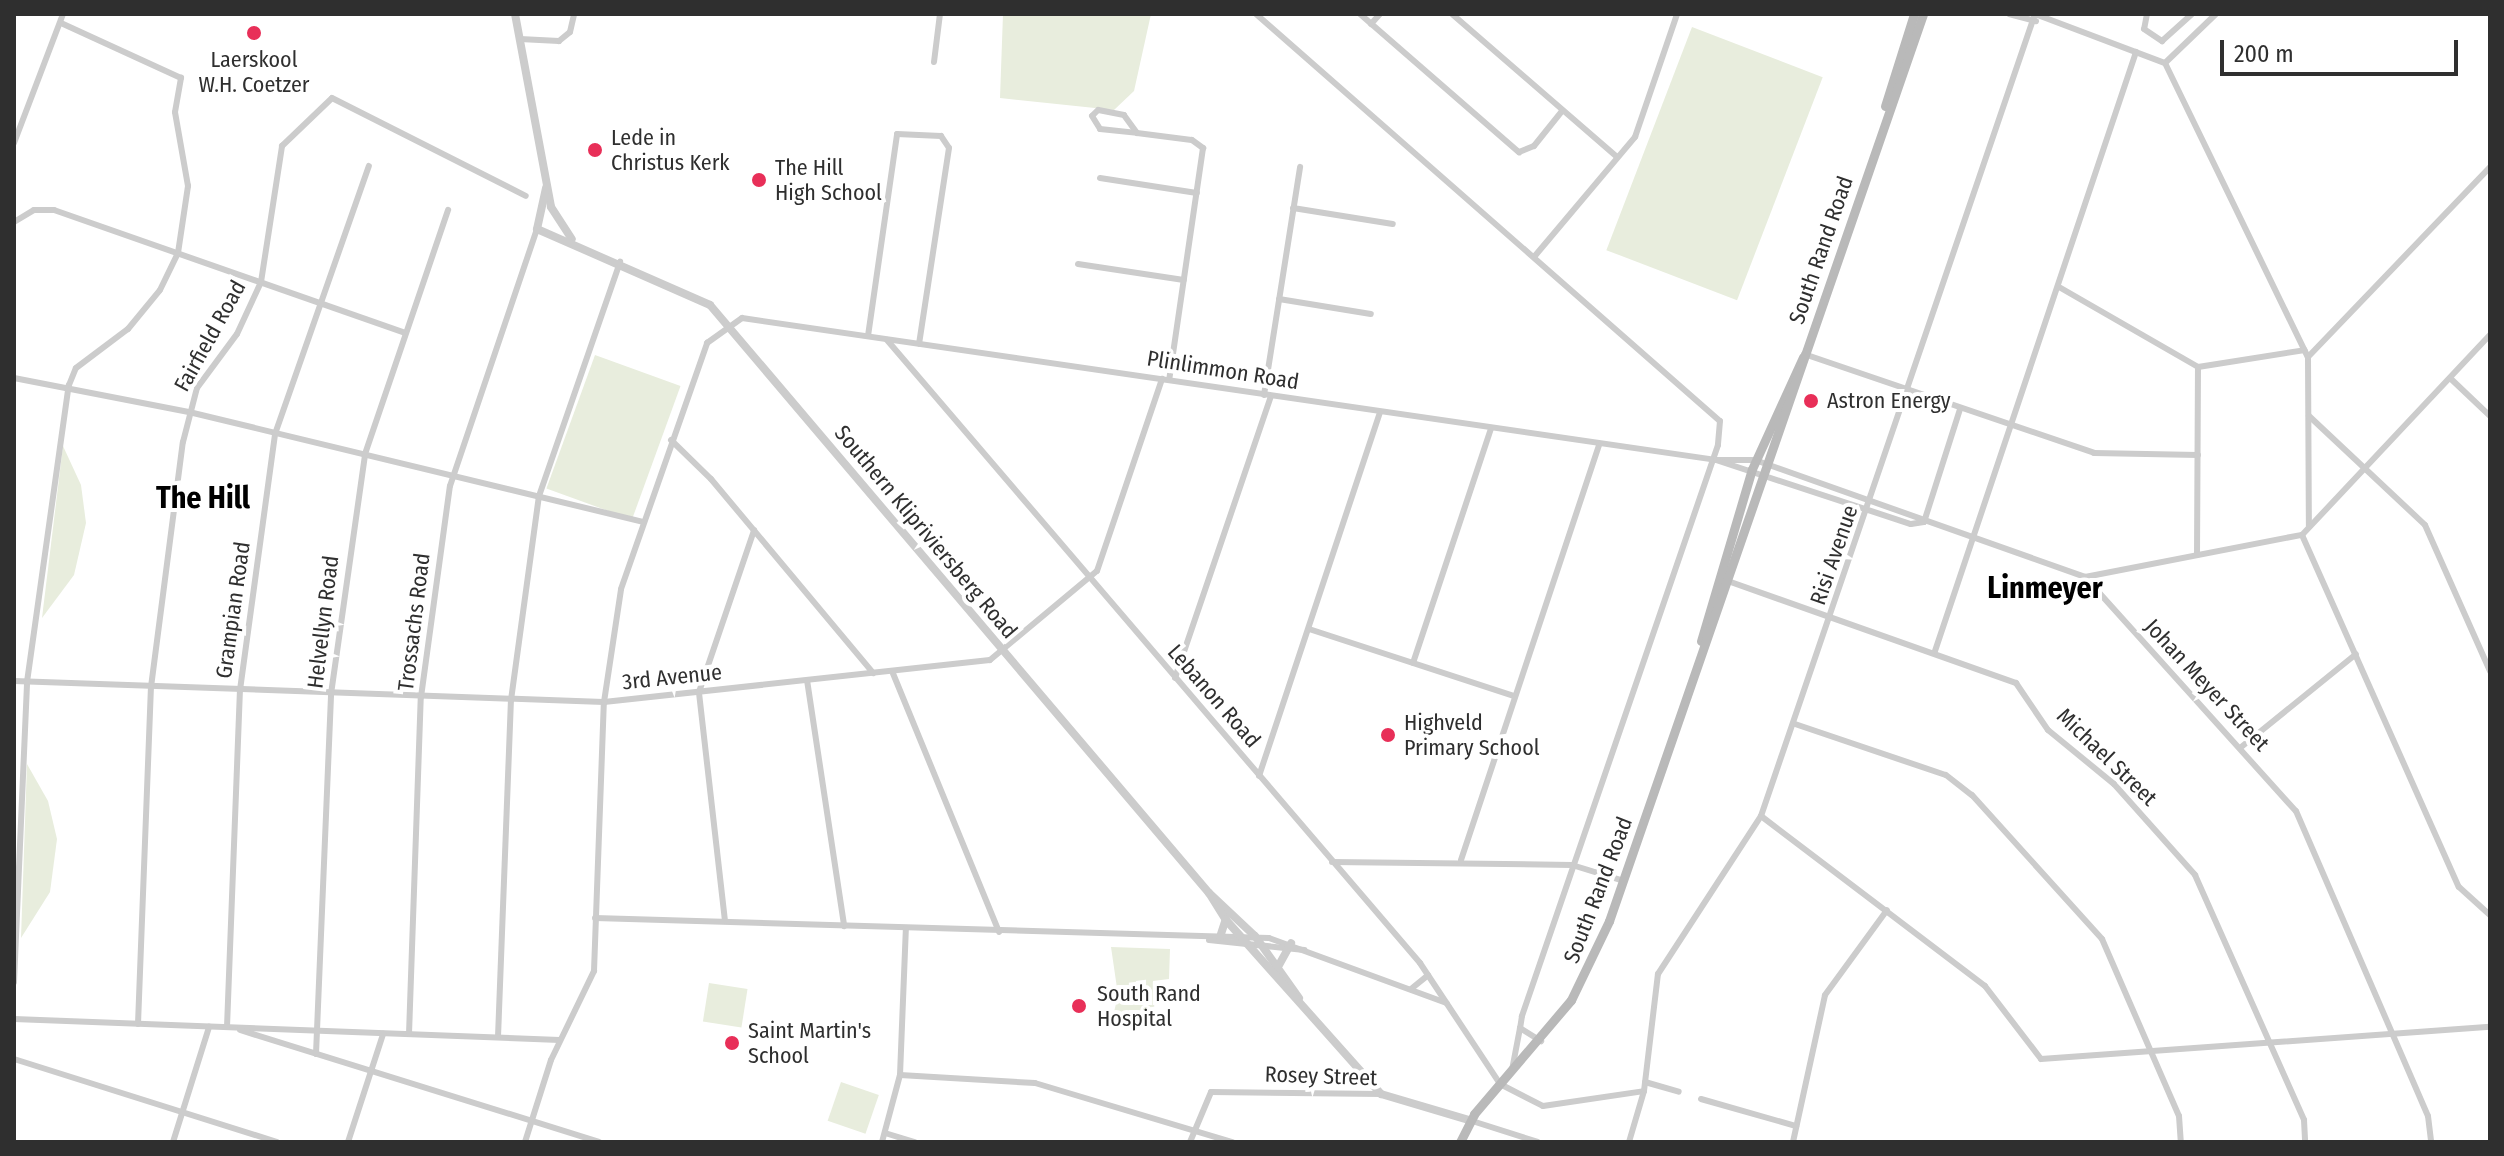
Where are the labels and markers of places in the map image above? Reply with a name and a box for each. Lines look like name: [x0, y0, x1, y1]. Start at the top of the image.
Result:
marker: Laerskool W.H. Coetzer: [245, 24, 263, 42]
place label: Laerskool W.H. Coetzer: [198, 46, 310, 98]
place label: Lede in Christus Kerk: [611, 124, 730, 176]
marker: Lede in Christus Kerk: [586, 141, 604, 159]
place label: The Hill High School: [775, 154, 882, 206]
marker: The Hill High School: [750, 171, 768, 189]
place label: Astron Energy: [1827, 388, 1951, 414]
marker: Astron Energy: [1802, 392, 1820, 410]
place label: Highveld Primary School: [1404, 709, 1540, 760]
marker: Highveld Primary School: [1379, 726, 1397, 744]
place label: South Rand Hospital: [1097, 980, 1201, 1032]
marker: South Rand Hospital: [1068, 995, 1090, 1017]
place label: Saint Martin's School: [748, 1017, 871, 1068]
marker: Saint Martin's School: [723, 1034, 741, 1052]

